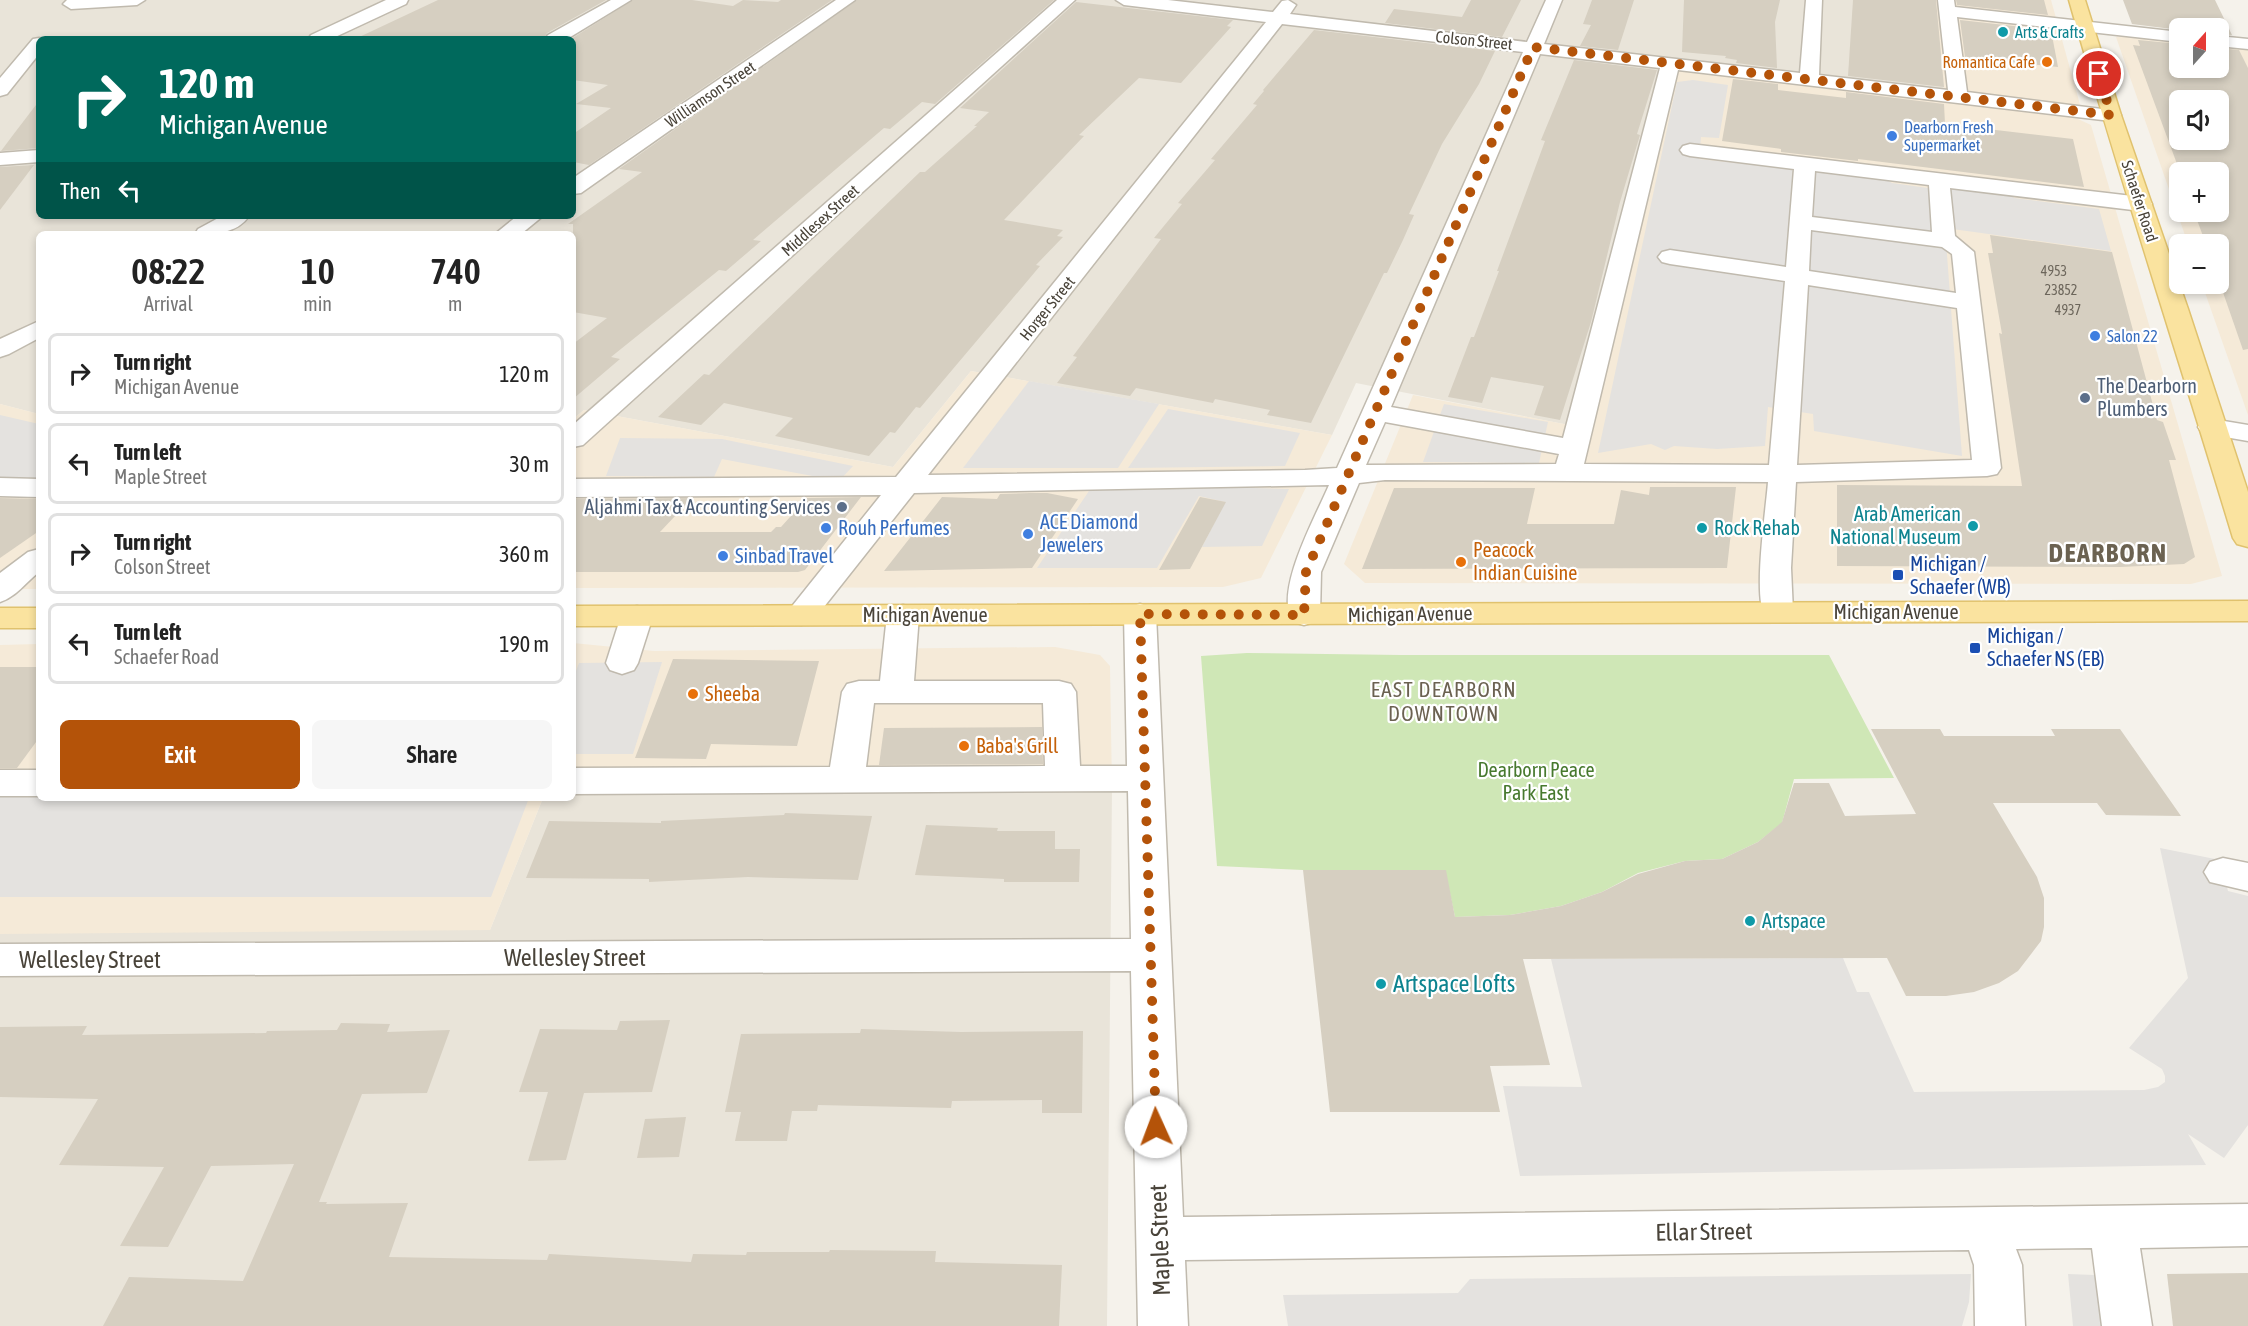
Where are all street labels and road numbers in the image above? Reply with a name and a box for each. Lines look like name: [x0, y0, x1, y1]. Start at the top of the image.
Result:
street label: Colson Street: [1435, 27, 1514, 53]
street label: Williamson Street: [662, 57, 759, 131]
street label: Schaefer Road: [2118, 158, 2162, 244]
street label: Middlesex Street: [778, 180, 863, 259]
street label: Horger Street: [1016, 272, 1079, 344]
street label: Michigan Avenue: [1834, 600, 1959, 623]
street label: Michigan Avenue: [1347, 601, 1473, 626]
street label: Michigan Avenue: [863, 603, 988, 626]
street label: Wellesley Street: [504, 944, 646, 971]
street label: Wellesley Street: [19, 946, 161, 973]
street label: Maple Street: [1144, 1184, 1175, 1296]
street label: Ellar Street: [1655, 1217, 1753, 1246]

